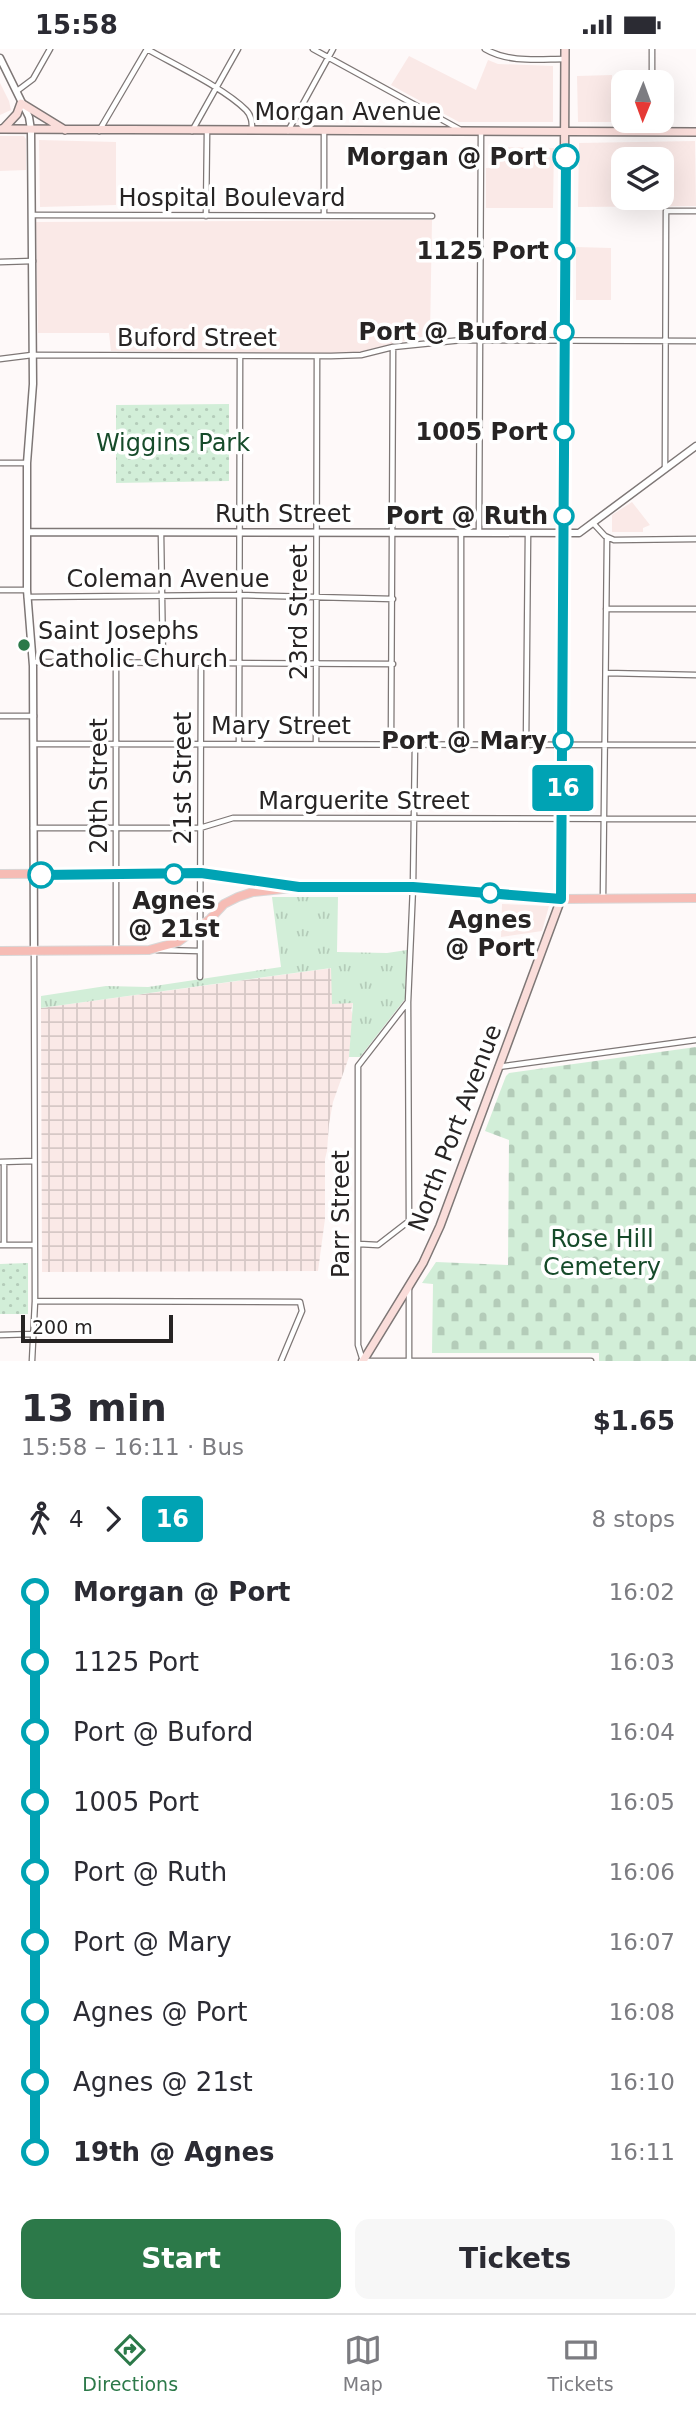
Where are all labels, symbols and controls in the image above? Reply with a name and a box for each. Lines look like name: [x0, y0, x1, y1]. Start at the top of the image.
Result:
text: 15:58: [35, 10, 118, 40]
north arrow: [611, 70, 674, 133]
map controls: [611, 70, 674, 210]
street label: Morgan Avenue: [255, 98, 441, 126]
place label: Morgan @ Port: [346, 143, 547, 171]
marker: Morgan @ Port: [553, 144, 579, 170]
button: layers: [611, 147, 674, 210]
street label: Hospital Boulevard: [119, 184, 345, 212]
place label: 1125 Port: [416, 237, 549, 265]
marker: 1125 Port: [555, 241, 575, 261]
place label: Port @ Buford: [359, 318, 548, 346]
marker: Port @ Buford: [554, 322, 574, 342]
street label: Buford Street: [117, 324, 277, 352]
place label: 1005 Port: [415, 418, 548, 446]
marker: 1005 Port: [554, 422, 574, 442]
park label: Wiggins Park: [96, 429, 250, 457]
street label: Ruth Street: [215, 500, 351, 528]
place label: Port @ Ruth: [386, 502, 548, 530]
marker: Port @ Ruth: [554, 506, 574, 526]
street label: 23rd Street: [285, 544, 313, 680]
street label: Coleman Avenue: [67, 565, 269, 593]
place label: Saint Josephs Catholic Church: [38, 617, 228, 673]
marker: Saint Josephs Catholic Church: [16, 637, 32, 653]
street label: 21st Street: [169, 711, 197, 845]
street label: Mary Street: [211, 712, 351, 740]
street label: 20th Street: [85, 718, 113, 854]
place label: Port @ Mary: [381, 727, 547, 755]
marker: Port @ Mary: [553, 731, 573, 751]
line badge: 16: [532, 765, 594, 811]
text: 16: [546, 774, 580, 802]
street label: Marguerite Street: [258, 787, 470, 815]
unlabelled marker: [28, 862, 54, 888]
marker: Agnes @ 21st: [164, 864, 184, 884]
marker: Agnes @ Port: [480, 883, 500, 903]
place label: Agnes @ 21st: [128, 887, 220, 943]
place label: Agnes @ Port: [445, 906, 535, 962]
street label: North Port Avenue: [403, 1021, 507, 1235]
street label: Parr Street: [327, 1150, 355, 1278]
park label: Rose Hill Cemetery: [543, 1225, 661, 1281]
scale bar: [21, 1312, 173, 1344]
text: 200 m: [32, 1316, 93, 1338]
text: 13 min: [21, 1386, 167, 1430]
text: $1.65: [593, 1406, 675, 1436]
text: 15:58 – 16:11 · Bus: [21, 1434, 244, 1460]
icon: walk: [21, 1500, 59, 1538]
icon: forward: [94, 1500, 132, 1538]
text: 16: [156, 1505, 189, 1533]
text: 4: [69, 1506, 84, 1532]
text: 8 stops: [591, 1506, 675, 1532]
text: Morgan @ Port: [73, 1577, 291, 1607]
text: 16:02: [609, 1579, 675, 1605]
text: 1125 Port: [73, 1647, 199, 1677]
text: 16:03: [609, 1649, 675, 1675]
text: Port @ Buford: [73, 1717, 253, 1747]
text: 16:04: [609, 1719, 675, 1745]
text: 1005 Port: [73, 1787, 199, 1817]
text: 16:05: [609, 1789, 675, 1815]
text: Port @ Ruth: [73, 1857, 227, 1887]
text: 16:06: [609, 1859, 675, 1885]
text: Port @ Mary: [73, 1927, 232, 1957]
text: 16:07: [609, 1929, 675, 1955]
text: Agnes @ Port: [73, 1997, 247, 2027]
text: 16:08: [609, 1999, 675, 2025]
text: Agnes @ 21st: [73, 2067, 253, 2097]
text: 16:10: [609, 2069, 675, 2095]
text: 19th @ Agnes: [73, 2137, 275, 2167]
text: 16:11: [609, 2139, 675, 2165]
button: Start: [21, 2219, 341, 2299]
button: Tickets: [355, 2219, 675, 2299]
tab: Directions: [82, 2331, 178, 2395]
tab: Map: [343, 2331, 383, 2395]
tab: Tickets: [548, 2331, 614, 2395]

